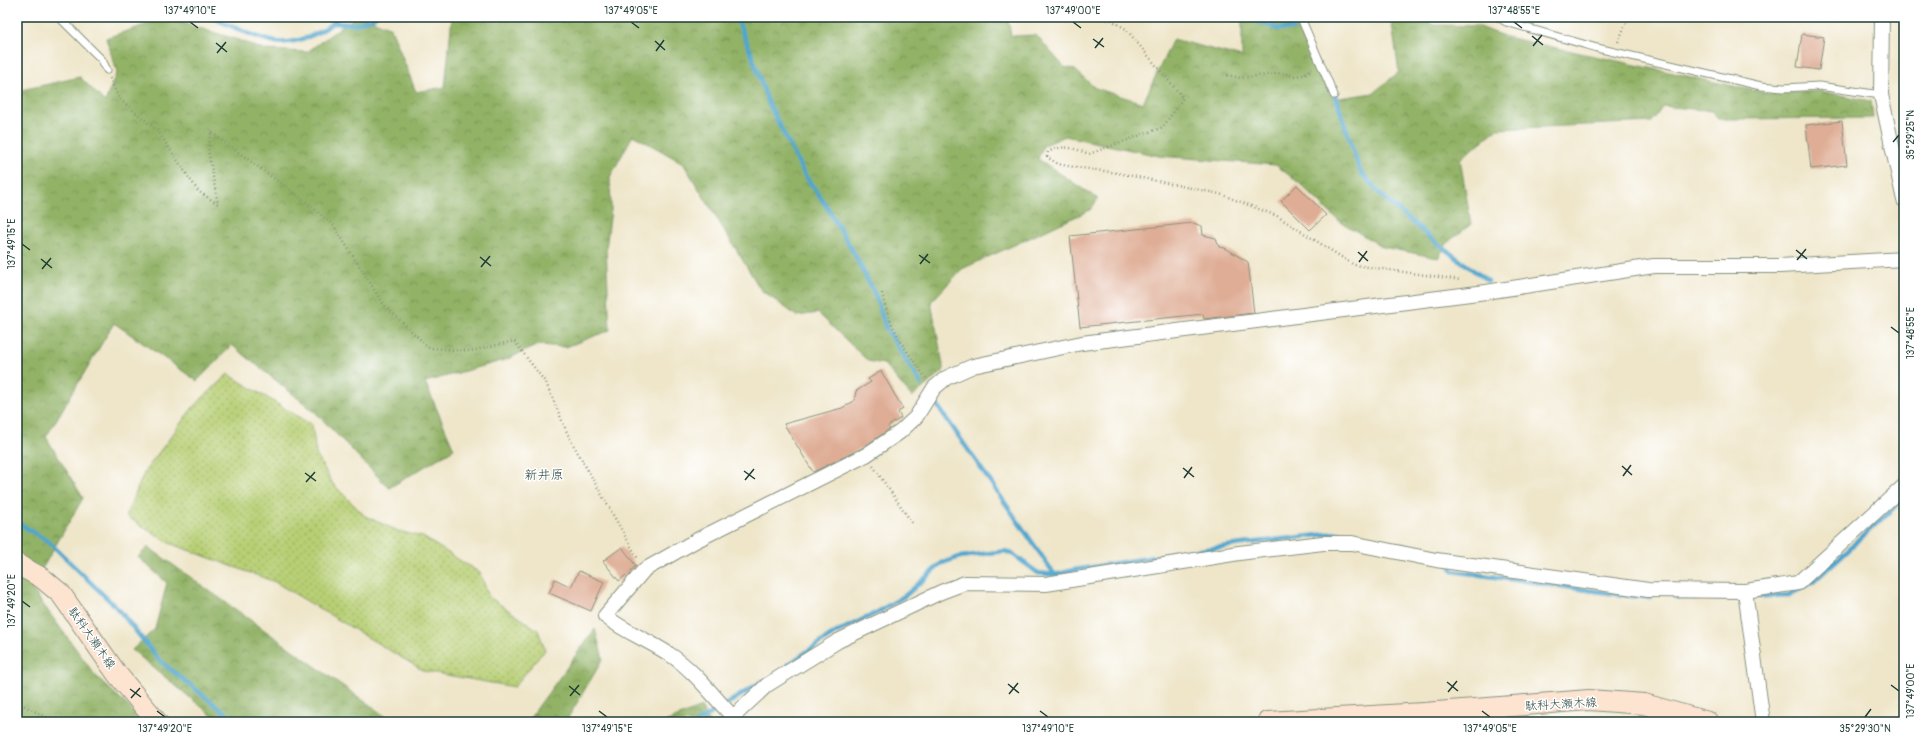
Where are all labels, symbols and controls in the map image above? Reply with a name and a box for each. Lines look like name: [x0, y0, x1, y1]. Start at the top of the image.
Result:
text: 137°49'10"E: [164, 5, 216, 17]
text: 137°49'05"E: [604, 5, 658, 17]
text: 137°49'00"E: [1045, 5, 1101, 17]
text: 137°48'55"E: [1488, 5, 1540, 17]
text: 35°29'25"N: [1905, 110, 1917, 160]
text: 137°49'15"E: [6, 219, 18, 269]
text: 137°48'55"E: [1905, 307, 1917, 359]
district label: 新井原: [524, 467, 564, 483]
text: 137°49'20"E: [6, 574, 18, 628]
street label: 駄科大瀬木線: [65, 604, 118, 672]
text: 137°49'00"E: [1905, 663, 1917, 719]
street label: 駄科大瀬木線: [1525, 695, 1597, 714]
text: 137°49'20"E: [138, 723, 192, 735]
text: 137°49'15"E: [582, 723, 632, 735]
text: 137°49'10"E: [1022, 723, 1074, 735]
text: 137°49'05"E: [1463, 723, 1517, 735]
text: 35°29'30"N: [1839, 723, 1891, 735]

